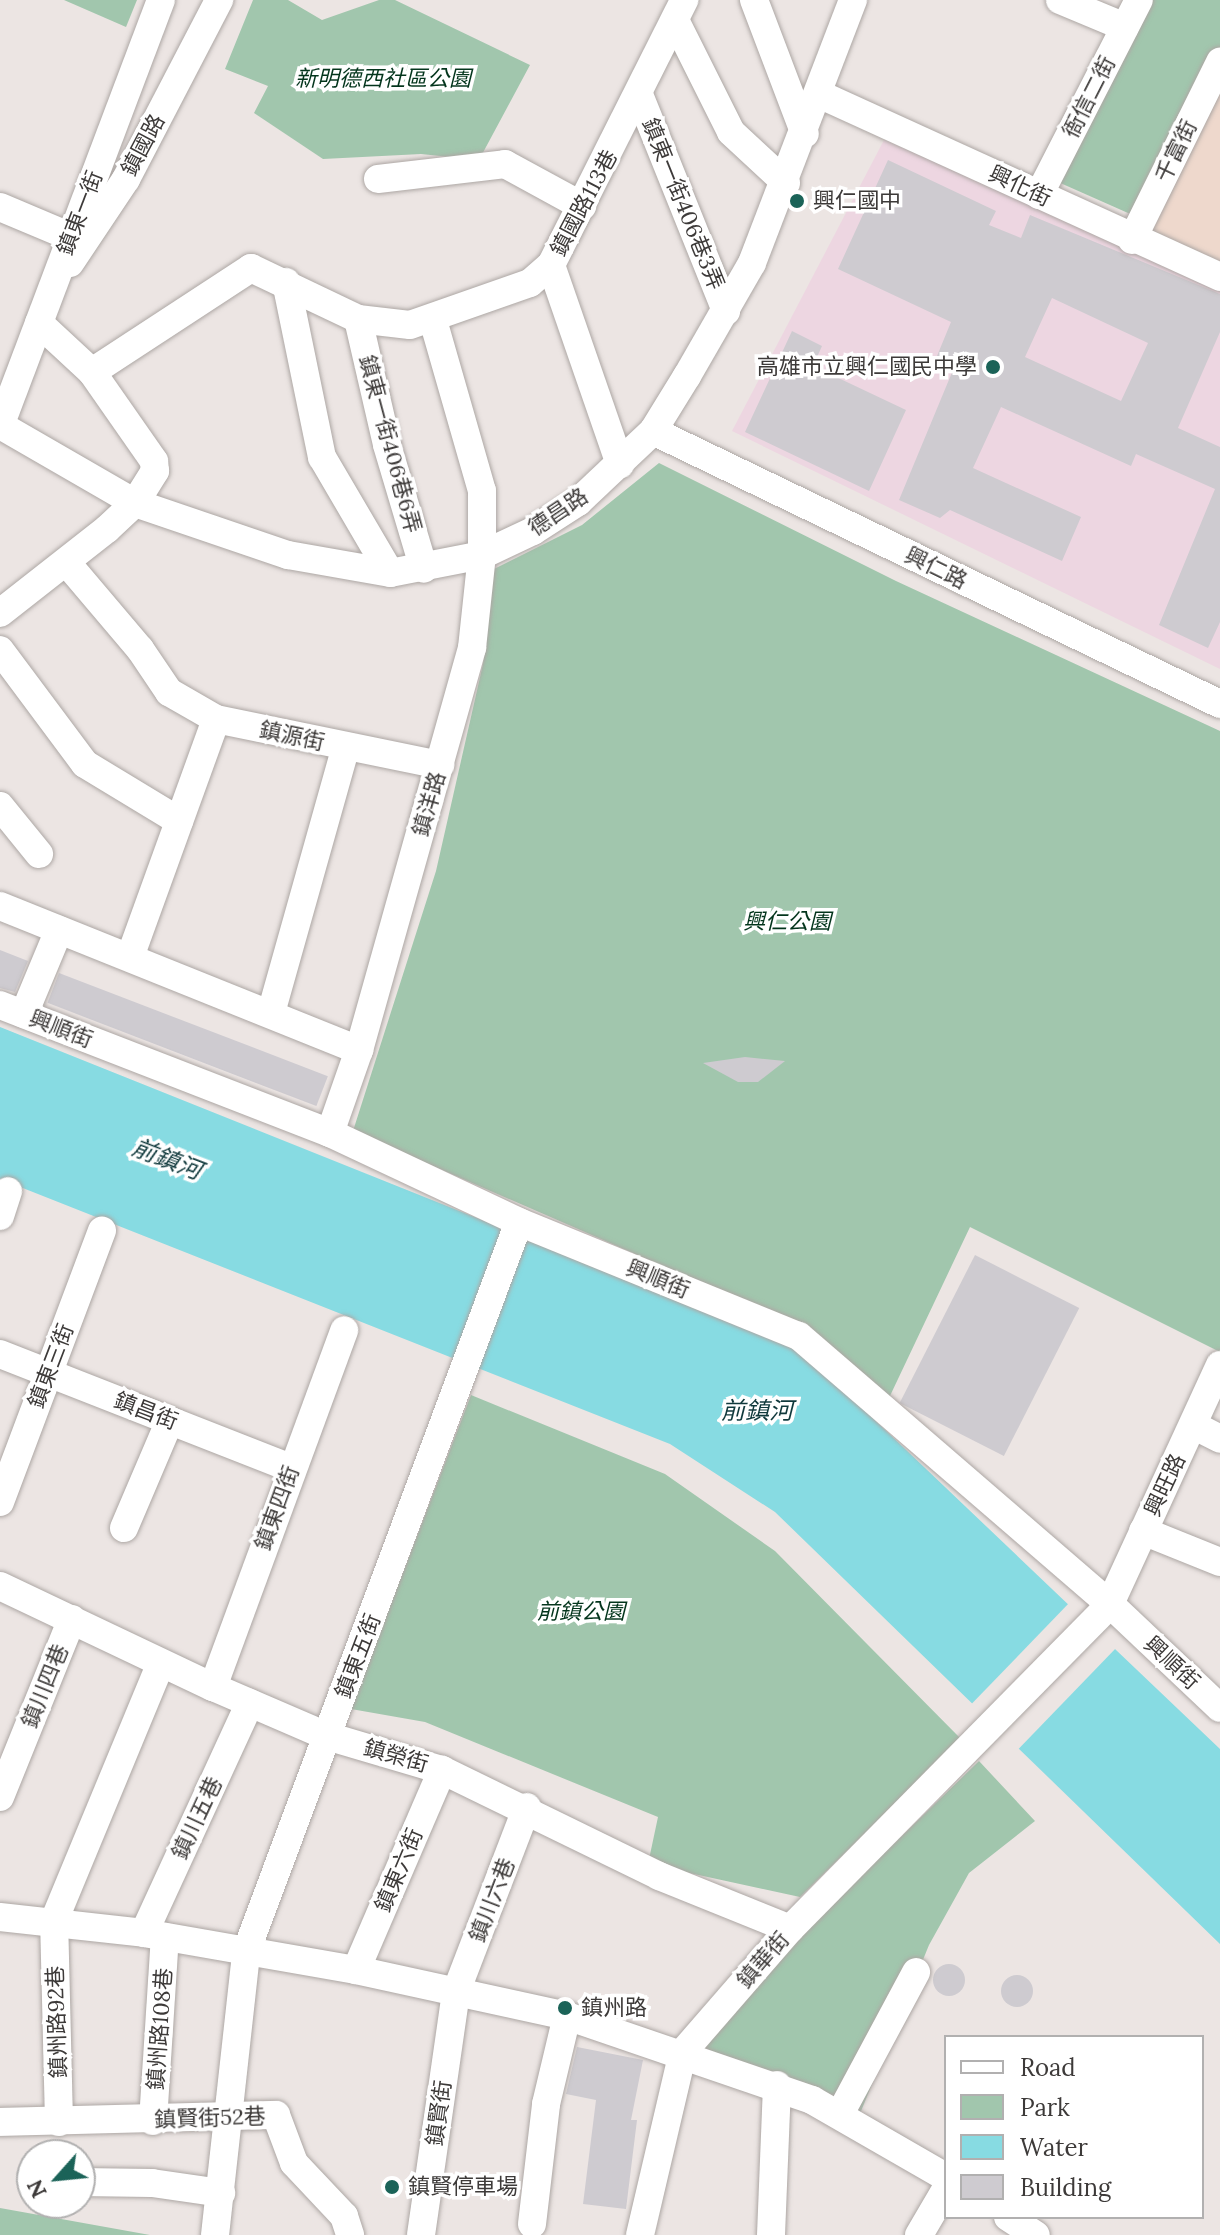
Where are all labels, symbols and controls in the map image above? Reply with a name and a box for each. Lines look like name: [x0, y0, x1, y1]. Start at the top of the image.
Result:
street label: 衙信二街: [1057, 52, 1121, 142]
park label: 新明德西社區公園: [295, 66, 471, 92]
street label: 鎮國路: [116, 110, 170, 180]
street label: 鎮東一街406巷3弄: [637, 114, 729, 294]
street label: 千富街: [1150, 116, 1202, 186]
street label: 鎮國路113巷: [545, 145, 623, 261]
street label: 興化街: [985, 160, 1055, 212]
street label: 鎮東一街: [52, 167, 108, 259]
place label: 興仁國中: [813, 188, 901, 214]
marker: 興仁國中: [788, 192, 806, 210]
street label: 鎮東一街406巷6弄: [354, 352, 426, 536]
place label: 高雄市立興仁國民中學: [757, 354, 977, 380]
marker: 高雄市立興仁國民中學: [984, 358, 1002, 376]
street label: 德昌路: [523, 483, 593, 541]
street label: 興仁路: [901, 542, 971, 594]
street label: 鎮源街: [257, 716, 327, 756]
street label: 鎮洋路: [407, 769, 451, 839]
park label: 興仁公園: [743, 909, 831, 935]
street label: 興順街: [25, 1005, 97, 1053]
water label: 前鎮河: [128, 1133, 206, 1185]
street label: 興順街: [622, 1254, 694, 1304]
street label: 鎮東三街: [23, 1320, 79, 1412]
street label: 鎮昌街: [110, 1387, 182, 1435]
water label: 前鎮河: [721, 1397, 793, 1425]
street label: 興旺路: [1139, 1450, 1191, 1520]
street label: 鎮東四街: [250, 1462, 304, 1554]
park label: 前鎮公園: [537, 1599, 625, 1625]
street label: 鎮東五街: [330, 1610, 386, 1702]
street label: 興順街: [1139, 1631, 1205, 1695]
street label: 鎮川四巷: [16, 1640, 74, 1732]
street label: 鎮榮街: [361, 1734, 431, 1778]
street label: 鎮川五巷: [166, 1773, 228, 1863]
street label: 鎮東六街: [370, 1824, 428, 1916]
street label: 鎮川六巷: [464, 1854, 520, 1946]
street label: 鎮華街: [731, 1926, 795, 1994]
street label: 鎮州路92巷: [42, 1965, 72, 2079]
street label: 鎮州路108巷: [143, 1967, 177, 2091]
place label: 鎮州路: [581, 1995, 647, 2021]
marker: 鎮州路: [556, 1999, 574, 2017]
legend: [944, 2035, 1204, 2219]
text: Road: [1020, 2052, 1076, 2083]
street label: 鎮賢街: [421, 2078, 457, 2148]
text: Park: [1020, 2092, 1070, 2123]
street label: 鎮賢街52巷: [154, 2103, 266, 2133]
text: Water: [1020, 2132, 1088, 2163]
north arrow: [16, 2139, 96, 2219]
text: Building: [1020, 2172, 1111, 2203]
place label: 鎮賢停車場: [408, 2174, 518, 2200]
text: N: [20, 2175, 53, 2203]
marker: 鎮賢停車場: [383, 2178, 401, 2196]

